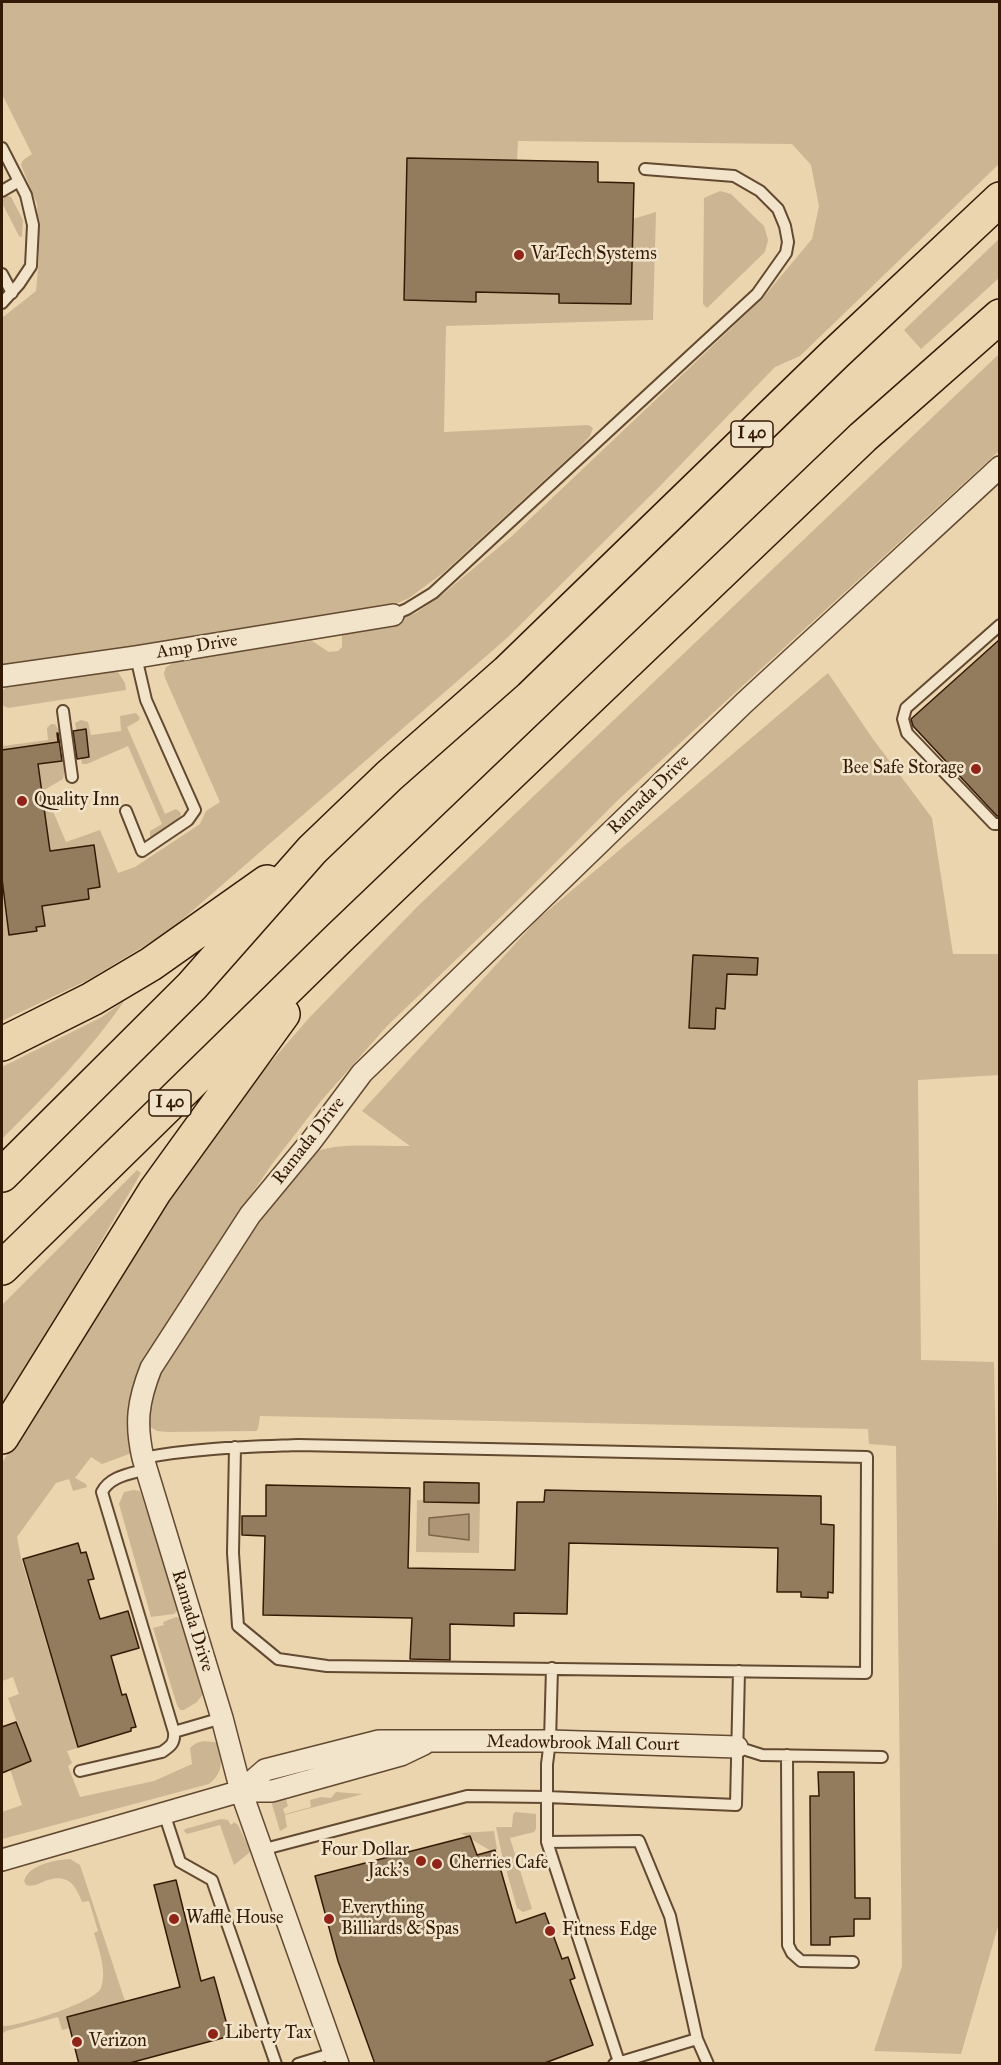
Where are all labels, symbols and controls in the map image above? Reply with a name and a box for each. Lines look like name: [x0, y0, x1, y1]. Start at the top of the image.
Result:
place label: VarTech Systems: [531, 244, 657, 266]
marker: VarTech Systems: [512, 248, 526, 262]
road number: I 40: [731, 421, 773, 447]
street label: Amp Drive: [155, 630, 239, 664]
street label: Ramada Drive: [604, 751, 694, 839]
place label: Bee Safe Storage: [842, 758, 964, 780]
marker: Bee Safe Storage: [969, 762, 983, 776]
place label: Quality Inn: [34, 790, 120, 812]
marker: Quality Inn: [15, 794, 29, 808]
road number: I 40: [149, 1090, 191, 1116]
street label: Ramada Drive: [268, 1093, 350, 1189]
street label: Ramada Drive: [166, 1568, 218, 1674]
street label: Meadowbrook Mall Court: [486, 1732, 680, 1756]
place label: Four Dollar Jack's: [321, 1840, 409, 1882]
place label: Cherries Cafe: [449, 1853, 548, 1875]
marker: Four Dollar Jack's: [414, 1854, 428, 1868]
marker: Cherries Cafe: [430, 1857, 444, 1871]
place label: Everything Billiards & Spas: [341, 1898, 459, 1940]
place label: Waffle House: [186, 1908, 284, 1930]
marker: Waffle House: [167, 1912, 181, 1926]
marker: Everything Billiards & Spas: [322, 1912, 336, 1926]
place label: Fitness Edge: [562, 1920, 657, 1942]
marker: Fitness Edge: [543, 1924, 557, 1938]
place label: Liberty Tax: [225, 2023, 312, 2045]
marker: Liberty Tax: [206, 2027, 220, 2041]
place label: Verizon: [89, 2031, 147, 2053]
marker: Verizon: [70, 2035, 84, 2049]

